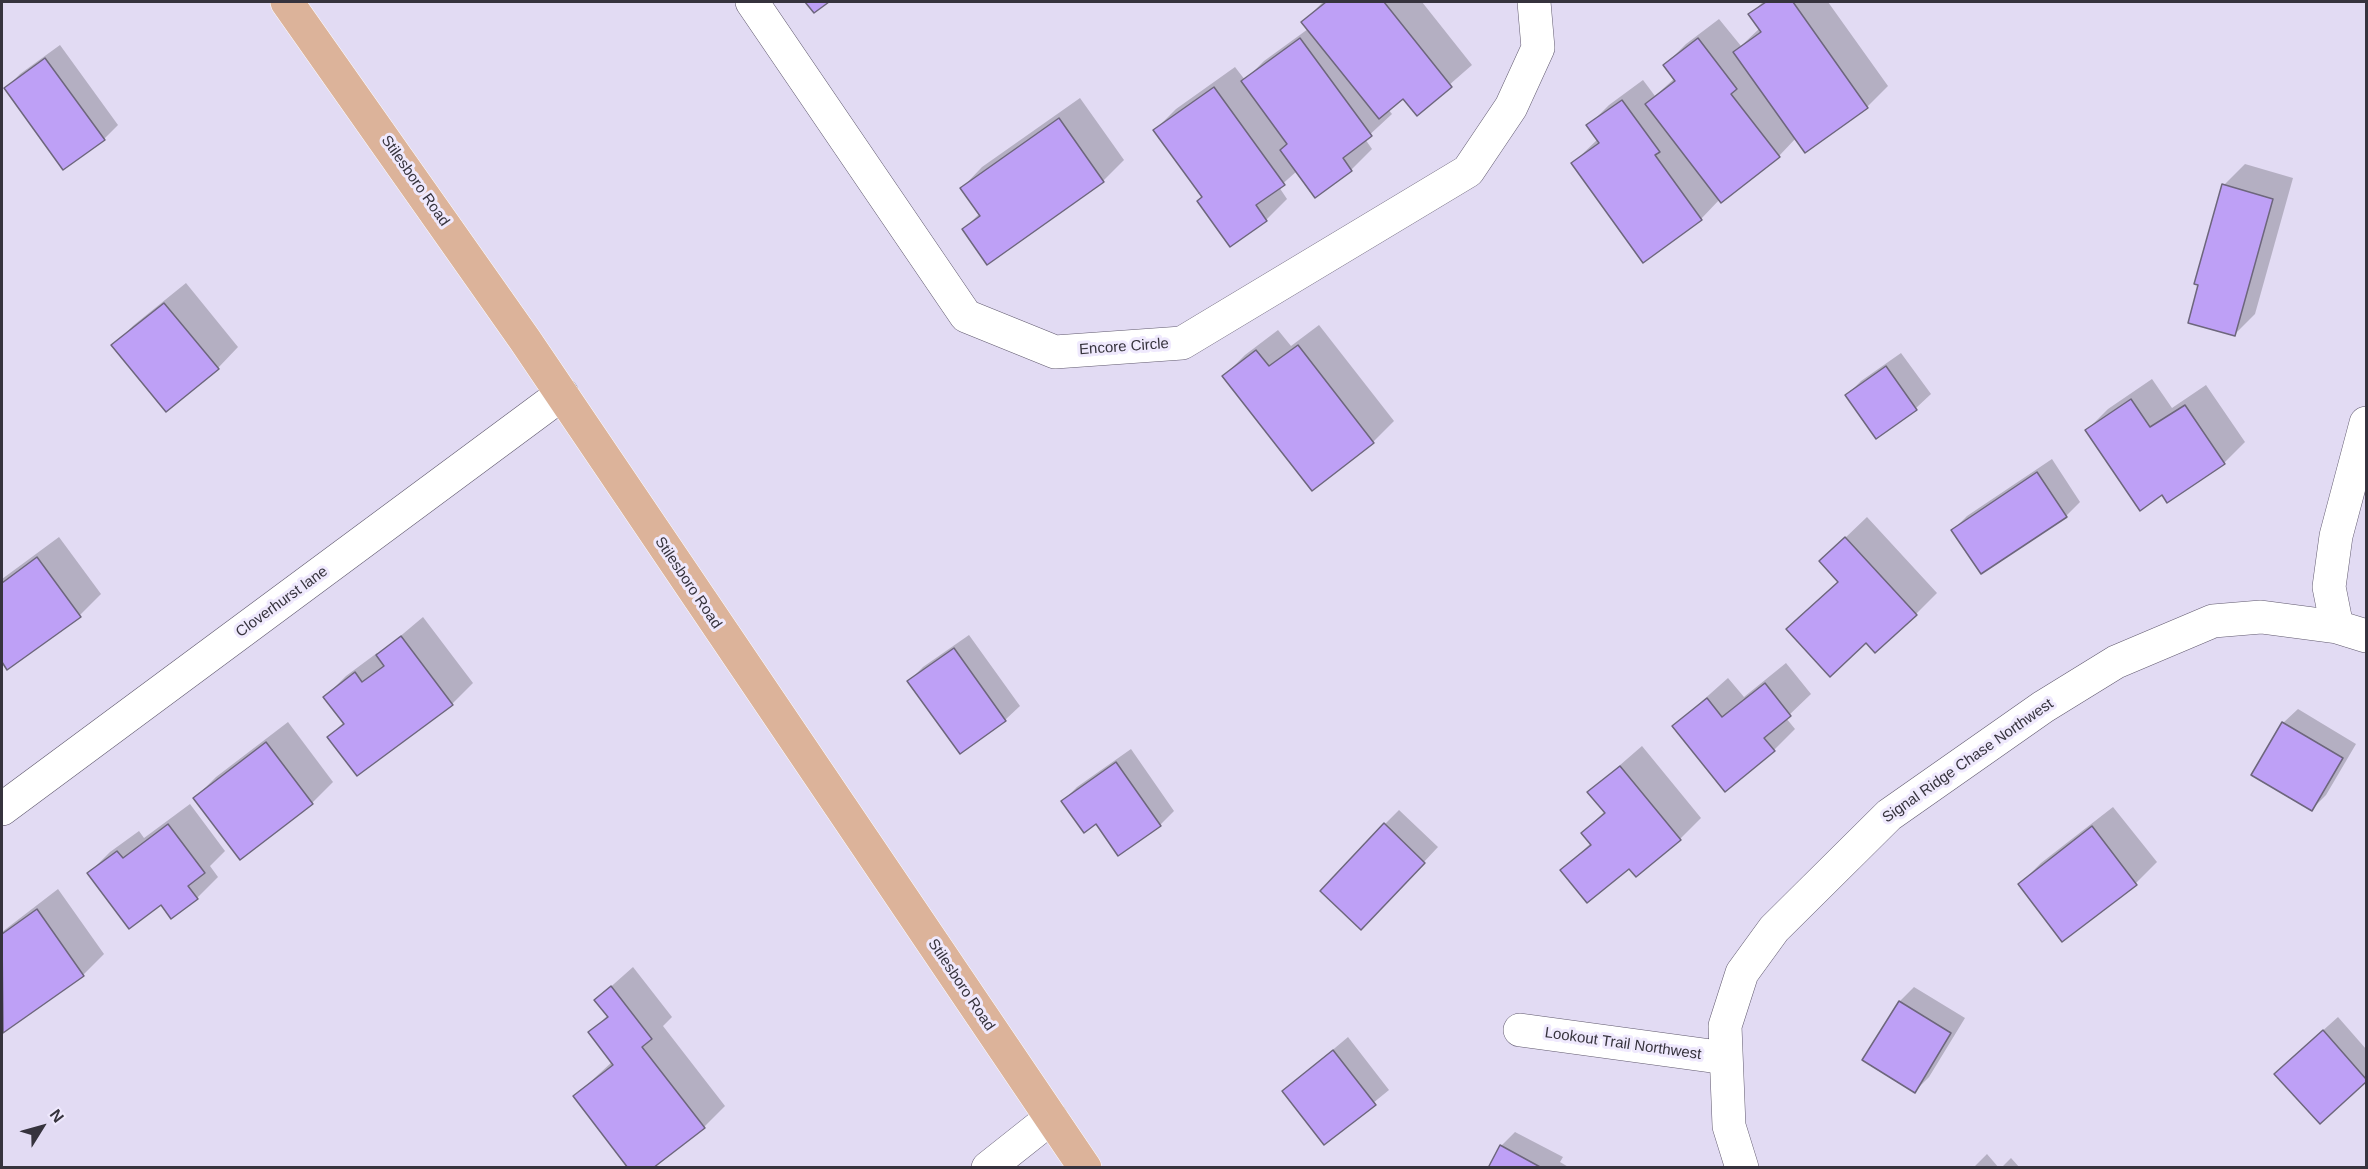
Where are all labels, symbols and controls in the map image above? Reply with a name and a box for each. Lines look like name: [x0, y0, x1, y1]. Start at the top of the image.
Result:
street label: Stilesboro Road: [377, 132, 453, 230]
street label: Encore Circle: [1078, 335, 1170, 359]
street label: Stilesboro Road: [651, 534, 725, 632]
street label: Cloverhurst lane: [233, 563, 331, 641]
street label: Signal Ridge Chase Northwest: [1879, 695, 2057, 827]
street label: Stilesboro Road: [924, 936, 998, 1034]
street label: Lookout Trail Northwest: [1544, 1024, 1702, 1064]
north arrow: [12, 1097, 72, 1157]
text: N: [47, 1106, 67, 1126]

